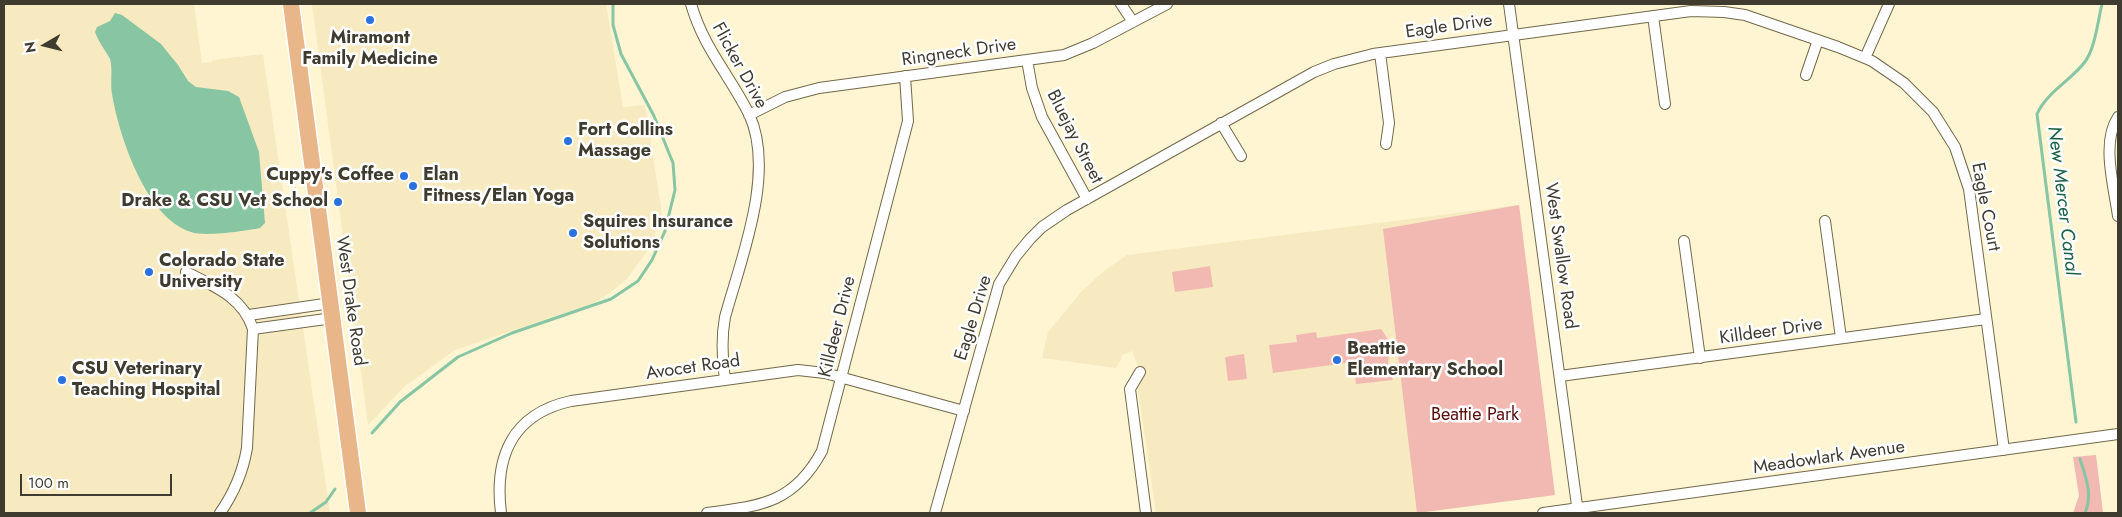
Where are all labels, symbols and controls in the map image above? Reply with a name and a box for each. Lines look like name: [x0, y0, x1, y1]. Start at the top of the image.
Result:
street label: Eagle Drive: [1404, 10, 1494, 44]
marker: Miramont Family Medicine: [364, 14, 376, 26]
street label: Flicker Drive: [707, 19, 771, 113]
north arrow: [20, 20, 70, 70]
place label: Miramont Family Medicine: [302, 28, 438, 70]
street label: Ringneck Drive: [900, 34, 1018, 72]
text: N: [19, 40, 41, 54]
street label: Bluejay Street: [1041, 87, 1107, 187]
place label: Fort Collins Massage: [578, 120, 673, 162]
water label: New Mercer Canal: [2042, 125, 2082, 277]
marker: Fort Collins Massage: [562, 135, 574, 147]
street label: Eagle Court: [1966, 161, 2004, 253]
place label: Cuppy's Coffee: [266, 165, 394, 187]
place label: Elan Fitness/Elan Yoga: [423, 165, 574, 208]
marker: Cuppy's Coffee: [398, 170, 410, 182]
marker: Elan Fitness/Elan Yoga: [407, 180, 419, 192]
street label: West Swallow Road: [1539, 181, 1581, 331]
place label: Drake & CSU Vet School: [121, 191, 328, 213]
marker: Drake & CSU Vet School: [332, 196, 344, 208]
place label: Squires Insurance Solutions: [583, 212, 733, 254]
marker: Squires Insurance Solutions: [567, 227, 579, 239]
street label: West Drake Road: [330, 235, 370, 367]
place label: Colorado State University: [159, 251, 285, 294]
marker: Colorado State University: [143, 266, 155, 278]
street label: Eagle Drive: [951, 273, 997, 363]
street label: Killdeer Drive: [815, 274, 861, 380]
street label: Killdeer Drive: [1718, 314, 1824, 350]
place label: Beattie Elementary School: [1347, 339, 1503, 382]
street label: Avocet Road: [645, 351, 741, 385]
marker: Beattie Elementary School: [1331, 354, 1343, 366]
place label: CSU Veterinary Teaching Hospital: [72, 359, 220, 402]
marker: CSU Veterinary Teaching Hospital: [56, 374, 68, 386]
park label: Beattie Park: [1431, 405, 1519, 427]
street label: Meadowlark Avenue: [1752, 437, 1906, 479]
scale bar: [22, 464, 175, 496]
text: 100 m: [28, 472, 69, 494]

